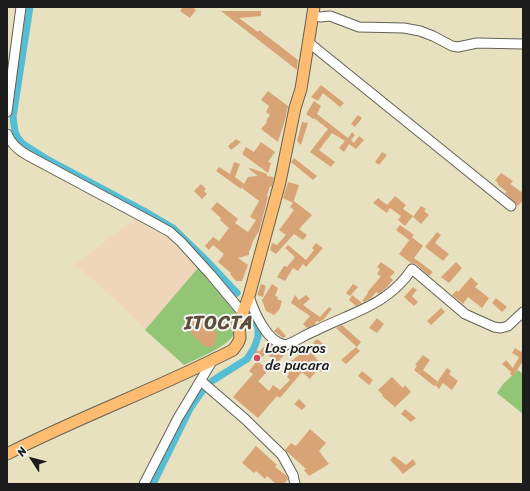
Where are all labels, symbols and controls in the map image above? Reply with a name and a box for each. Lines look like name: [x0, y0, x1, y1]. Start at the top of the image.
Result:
district label: ITOCTA: [185, 313, 253, 335]
place label: Los paros de pucara: [265, 340, 329, 375]
marker: Los paros de pucara: [252, 353, 262, 363]
north arrow: [12, 439, 52, 479]
text: N: [12, 443, 32, 460]

